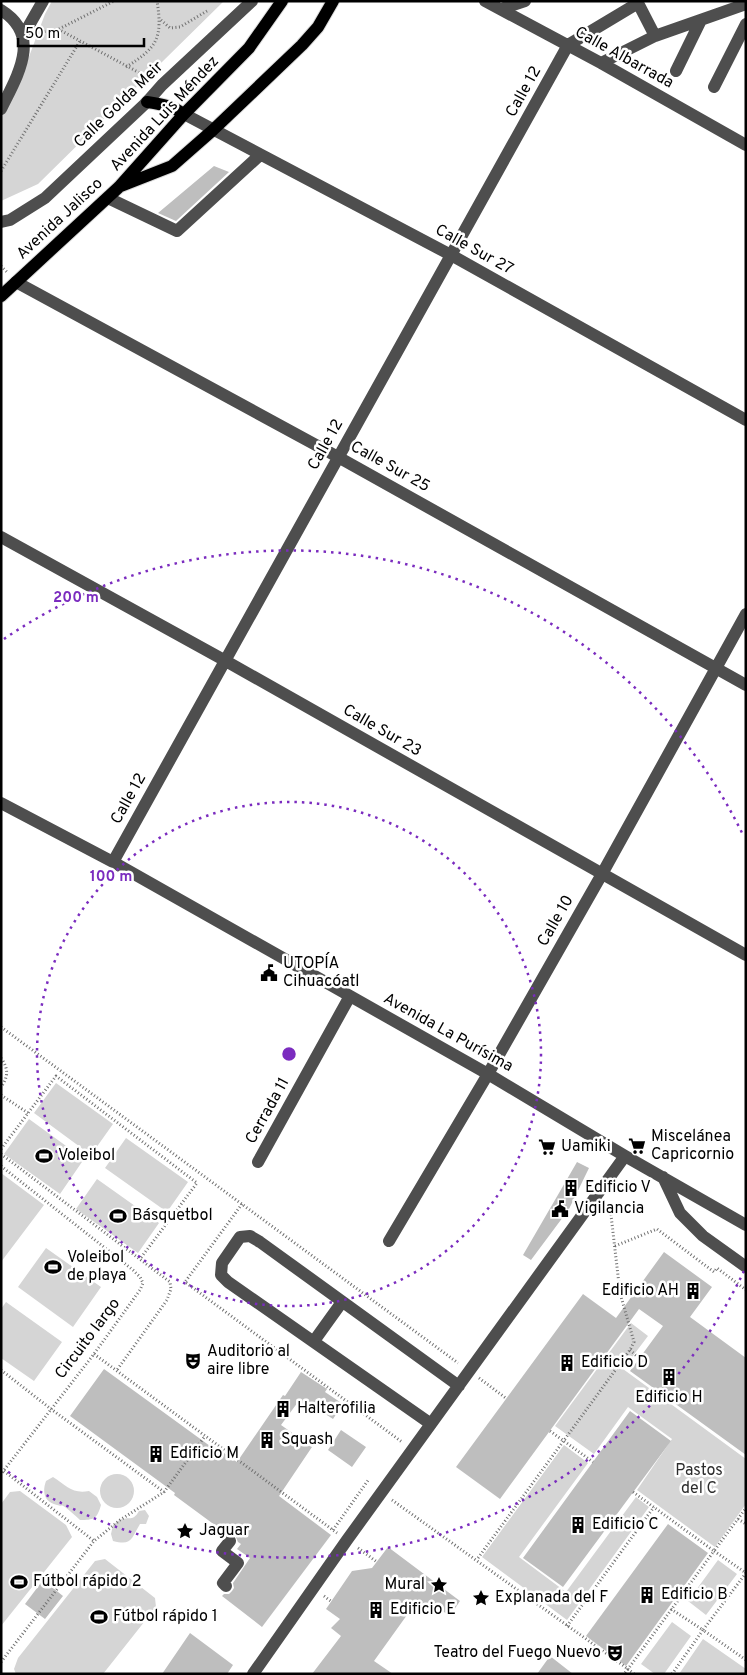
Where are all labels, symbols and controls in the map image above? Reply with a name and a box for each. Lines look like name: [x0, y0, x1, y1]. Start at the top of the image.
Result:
scale bar: [18, 15, 144, 47]
street label: Calle Albarrada: [571, 23, 677, 93]
text: 50 m: [25, 25, 60, 44]
street label: Avenida Luis Méndez: [106, 52, 224, 176]
street label: Calle Golda Meir: [70, 57, 168, 153]
street label: Calle 12: [502, 63, 546, 121]
street label: Avenida Jalisco: [13, 174, 107, 264]
street label: Calle Sur 27: [431, 220, 517, 280]
street label: Calle 12: [304, 416, 348, 474]
street label: Calle Sur 25: [347, 437, 433, 497]
text: 200 m: [53, 589, 99, 608]
street label: Calle Sur 23: [339, 700, 425, 762]
street label: Calle 12: [107, 770, 151, 828]
text: 100 m: [90, 868, 132, 887]
street label: Calle 10: [533, 892, 579, 950]
place label: UTOPÍA Cihuacóatl: [283, 952, 359, 992]
public building icon: UTOPÍA Cihuacóatl: [259, 963, 279, 983]
street label: Avenida La Purísima: [380, 989, 516, 1077]
centre of rings: [280, 1045, 298, 1063]
street label: Cerrada 11: [242, 1074, 294, 1148]
place label: Miscelánea Capricornio: [651, 1127, 734, 1165]
supermarket icon: Miscelánea Capricornio: [627, 1136, 647, 1156]
supermarket icon: Uamiki: [537, 1137, 557, 1157]
place label: Uamiki: [561, 1137, 611, 1157]
sports icon: Voleibol: [34, 1146, 54, 1166]
place label: Voleibol: [58, 1146, 115, 1166]
building icon: Edificio V: [561, 1178, 581, 1198]
place label: Edificio V: [585, 1178, 651, 1198]
public building icon: Vigilancia: [550, 1199, 570, 1219]
place label: Vigilancia: [574, 1199, 644, 1219]
sports icon: Básquetbol: [108, 1206, 128, 1226]
place label: Básquetbol: [132, 1206, 213, 1226]
place label: Voleibol de playa: [67, 1248, 127, 1286]
sports icon: Voleibol de playa: [43, 1257, 63, 1277]
place label: Edificio AH: [602, 1281, 679, 1301]
building icon: Edificio AH: [683, 1281, 703, 1301]
street label: Circuito largo: [51, 1295, 125, 1383]
place label: Auditorio al aire libre: [207, 1342, 290, 1380]
theatre icon: Auditorio al aire libre: [183, 1351, 203, 1371]
building icon: Edificio D: [557, 1353, 577, 1373]
place label: Edificio D: [581, 1353, 648, 1373]
building icon: Edificio H: [659, 1367, 679, 1387]
place label: Edificio H: [635, 1388, 703, 1408]
building icon: Halterofilia: [273, 1399, 293, 1419]
place label: Halterofilia: [297, 1399, 376, 1419]
building icon: Squash: [257, 1430, 277, 1450]
place label: Squash: [281, 1430, 333, 1450]
building icon: Edificio M: [146, 1444, 166, 1464]
place label: Edificio M: [170, 1444, 239, 1464]
park label: Pastos del C: [675, 1461, 723, 1499]
building icon: Edificio C: [568, 1515, 588, 1535]
place label: Edificio C: [592, 1515, 659, 1535]
place icon: Jaguar: [175, 1521, 195, 1541]
place label: Jaguar: [199, 1521, 249, 1541]
sports icon: Fútbol rápido 2: [9, 1572, 29, 1592]
place label: Fútbol rápido 2: [33, 1572, 142, 1592]
place label: Mural: [385, 1575, 425, 1595]
place icon: Mural: [429, 1575, 449, 1595]
building icon: Edificio B: [637, 1585, 657, 1605]
place label: Edificio B: [661, 1585, 728, 1605]
place icon: Explanada del F: [471, 1588, 491, 1608]
place label: Explanada del F: [495, 1588, 608, 1608]
building icon: Edificio E: [366, 1600, 386, 1620]
place label: Edificio E: [390, 1600, 456, 1620]
sports icon: Fútbol rápido 1: [89, 1607, 109, 1627]
place label: Fútbol rápido 1: [113, 1607, 218, 1627]
place label: Teatro del Fuego Nuevo: [433, 1643, 601, 1663]
theatre icon: Teatro del Fuego Nuevo: [605, 1643, 625, 1663]

